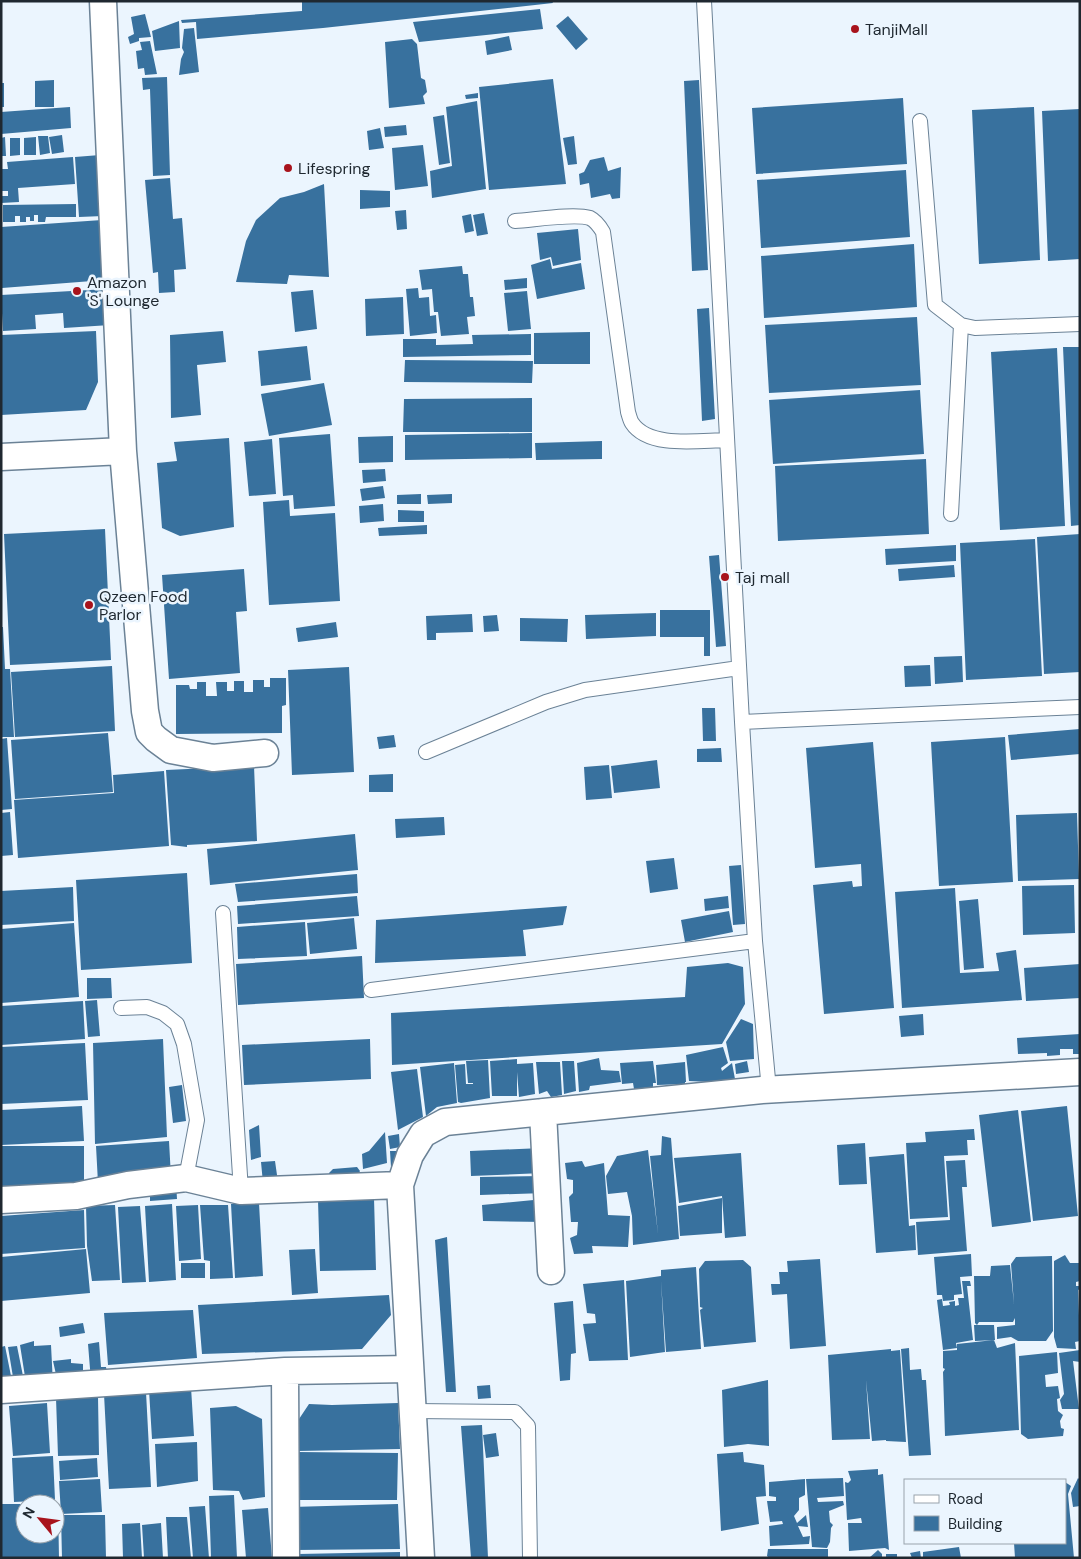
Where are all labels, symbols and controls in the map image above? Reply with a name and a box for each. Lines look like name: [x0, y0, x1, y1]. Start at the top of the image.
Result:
place label: TanjiMall: [865, 19, 928, 40]
marker: TanjiMall: [849, 23, 861, 35]
place label: Lifespring: [298, 158, 370, 179]
marker: Lifespring: [282, 162, 294, 174]
place label: Amazon 'S' Lounge: [87, 272, 159, 311]
marker: Amazon 'S' Lounge: [71, 285, 83, 297]
place label: Taj mall: [735, 567, 790, 588]
marker: Taj mall: [719, 571, 731, 583]
place label: Qzeen Food Parlor: [99, 586, 188, 625]
marker: Qzeen Food Parlor: [83, 599, 95, 611]
legend: [904, 1479, 1066, 1544]
text: Road: [948, 1489, 983, 1509]
north arrow: [15, 1494, 65, 1544]
text: N: [18, 1504, 39, 1522]
text: Building: [948, 1514, 1003, 1534]

